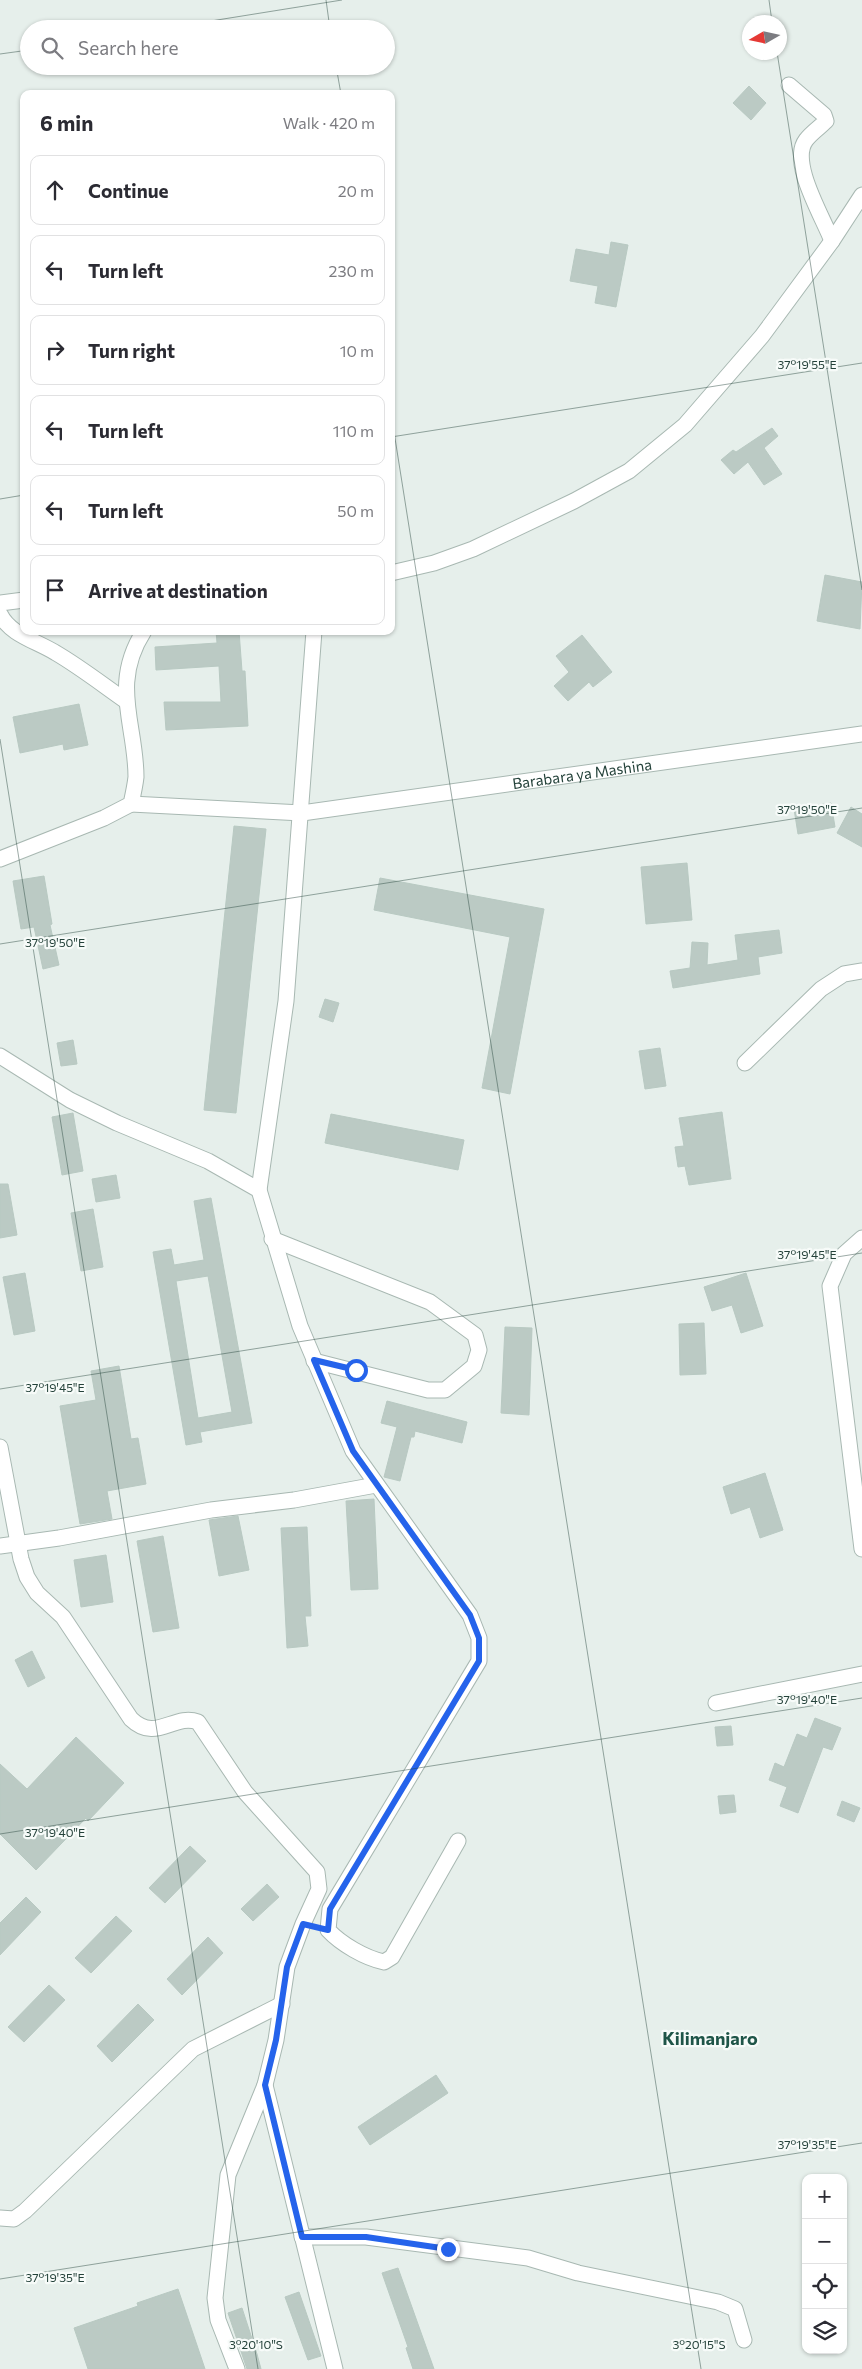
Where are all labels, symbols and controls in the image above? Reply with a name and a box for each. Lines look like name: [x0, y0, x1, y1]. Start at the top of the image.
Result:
north arrow: [742, 15, 787, 60]
search box: [20, 20, 395, 75]
icon: search: [38, 34, 66, 62]
text: Search here: [78, 36, 178, 59]
text: 6 min: [40, 110, 93, 135]
text: Walk · 420 m: [283, 113, 375, 132]
icon: ahead: [41, 176, 69, 204]
text: Continue: [88, 179, 168, 202]
text: 20 m: [338, 181, 374, 200]
icon: left: [41, 256, 69, 284]
text: Turn left: [88, 259, 163, 282]
text: 230 m: [329, 261, 374, 280]
icon: right: [41, 336, 69, 364]
text: Turn right: [88, 339, 175, 362]
text: 10 m: [340, 341, 374, 360]
text: 37°19'55"E: [777, 357, 837, 371]
icon: left: [41, 416, 69, 444]
text: Turn left: [88, 419, 163, 442]
text: 110 m: [333, 421, 374, 440]
icon: left: [41, 496, 69, 524]
text: Turn left: [88, 499, 163, 522]
text: 50 m: [337, 501, 374, 520]
icon: arrive: [41, 576, 69, 604]
text: Arrive at destination: [88, 579, 268, 602]
street label: Barabara ya Mashina: [511, 755, 653, 792]
text: 37°19'50"E: [777, 802, 837, 816]
text: 37°19'50"E: [25, 935, 85, 949]
text: 37°19'45"E: [777, 1247, 837, 1261]
route start: [345, 1359, 368, 1382]
text: 37°19'45"E: [25, 1380, 85, 1394]
text: 37°19'40"E: [777, 1692, 837, 1706]
text: 37°19'40"E: [25, 1825, 85, 1839]
district label: Kilimanjaro: [662, 2027, 758, 2049]
text: 37°19'35"E: [777, 2137, 837, 2151]
map controls: [802, 2174, 847, 2354]
button: +: [802, 2174, 847, 2219]
button: −: [802, 2219, 847, 2264]
route end: [437, 2238, 460, 2261]
button: locate: [802, 2264, 847, 2309]
text: 37°19'35"E: [25, 2270, 85, 2284]
button: layers: [802, 2309, 847, 2354]
text: 3°20'10"S: [229, 2337, 283, 2351]
text: 3°20'15"S: [673, 2337, 725, 2351]

